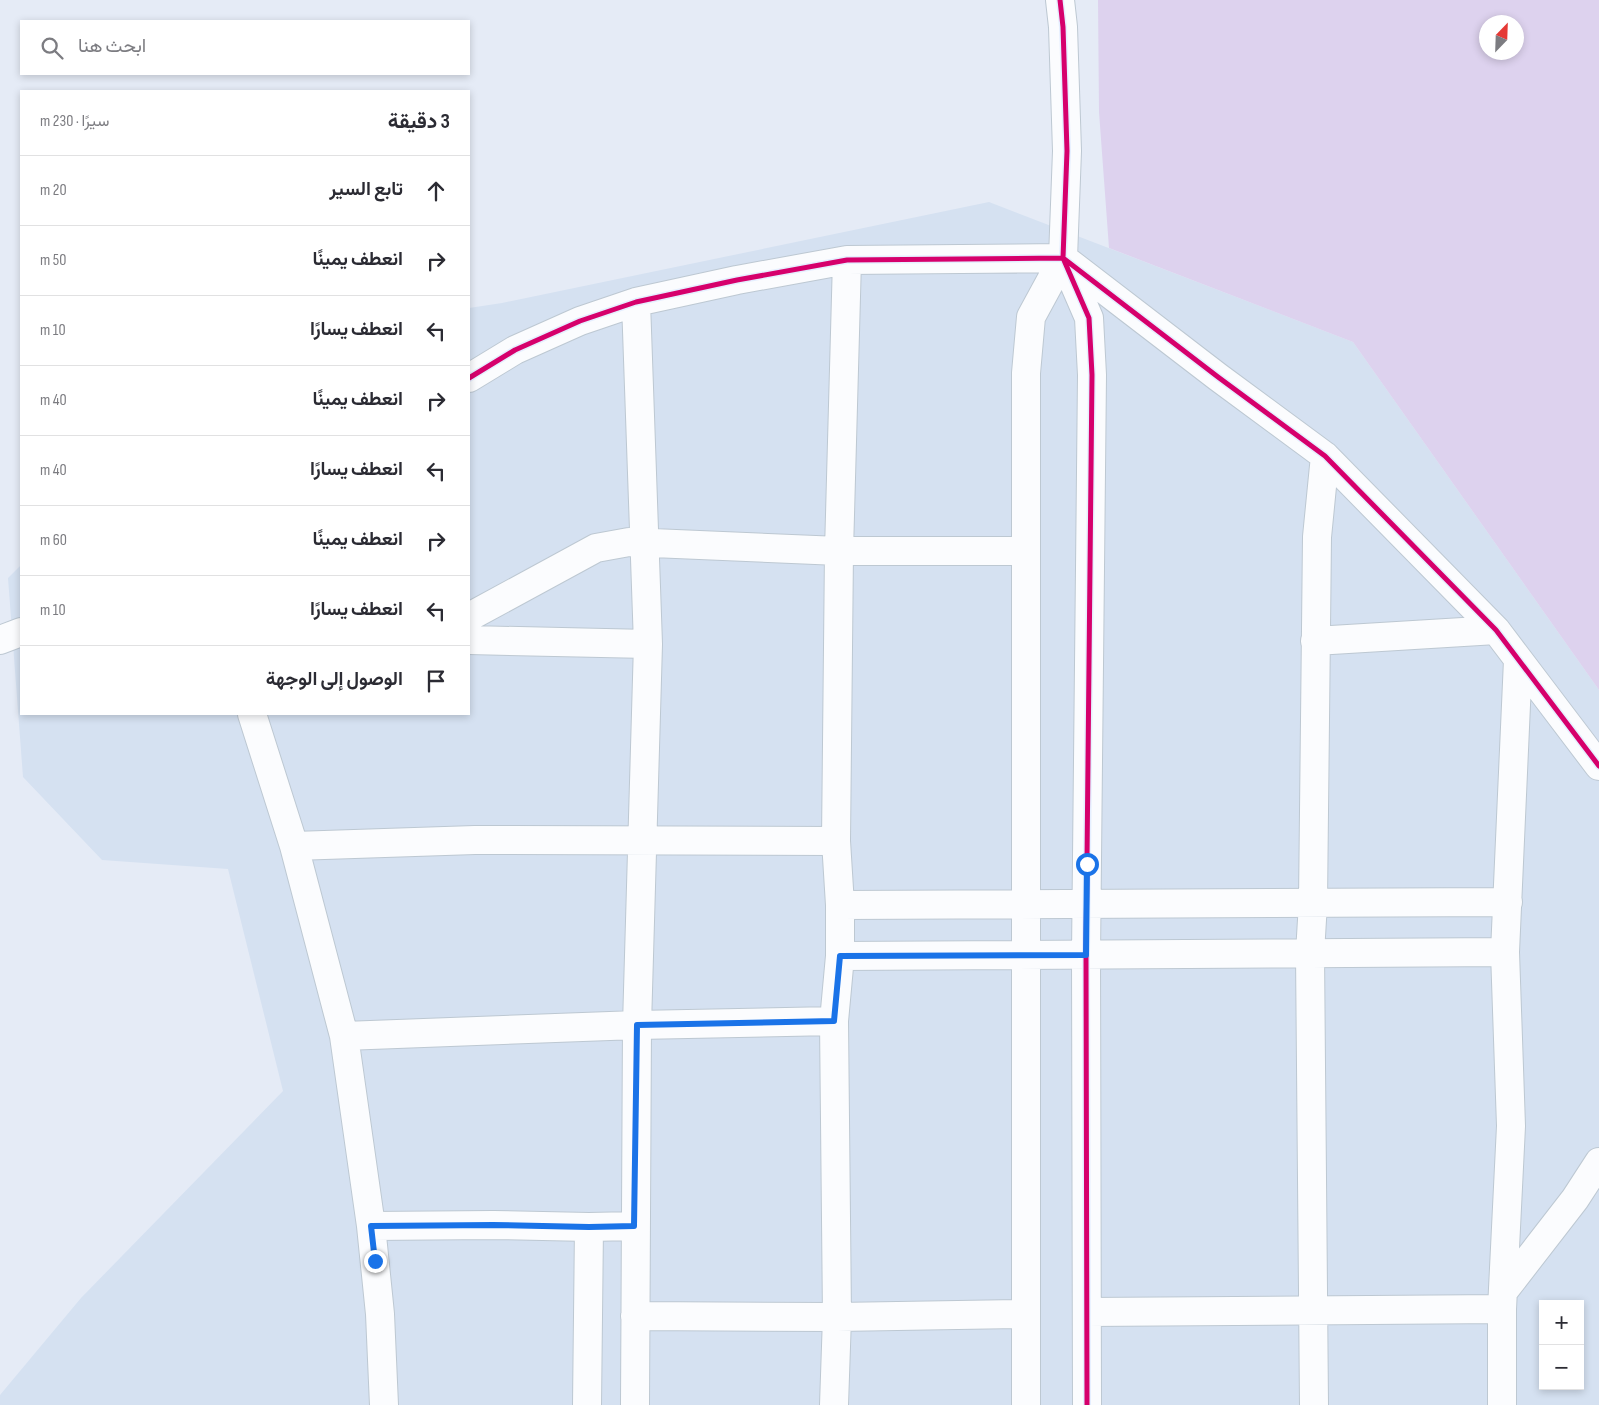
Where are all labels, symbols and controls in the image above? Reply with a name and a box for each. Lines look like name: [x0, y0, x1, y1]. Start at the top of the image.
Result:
north arrow: [1479, 15, 1524, 60]
search box: [20, 20, 470, 75]
icon: search: [38, 34, 66, 62]
text: ابحث هنا: [78, 35, 146, 58]
text: 3 دقيقة: [388, 109, 450, 134]
text: سيرًا · 230 m: [40, 112, 109, 131]
icon: ahead: [422, 177, 450, 205]
text: تابع السير: [329, 178, 403, 201]
text: 20 m: [40, 181, 67, 200]
icon: right: [422, 247, 450, 275]
text: انعطف يمينًا: [312, 248, 403, 271]
text: 50 m: [40, 251, 66, 270]
icon: left: [422, 317, 450, 345]
text: انعطف يسارًا: [310, 318, 403, 341]
text: 10 m: [40, 321, 66, 340]
icon: right: [422, 387, 450, 415]
text: انعطف يمينًا: [312, 388, 403, 411]
text: 40 m: [40, 391, 67, 410]
icon: left: [422, 457, 450, 485]
text: انعطف يسارًا: [310, 458, 403, 481]
text: 40 m: [40, 461, 67, 480]
icon: right: [422, 527, 450, 555]
text: انعطف يمينًا: [312, 528, 403, 551]
text: 60 m: [40, 531, 67, 550]
icon: left: [422, 597, 450, 625]
text: انعطف يسارًا: [310, 598, 403, 621]
text: 10 m: [40, 601, 66, 620]
icon: arrive: [422, 667, 450, 695]
text: الوصول إلى الوجهة: [266, 668, 403, 691]
route start: [1076, 853, 1099, 876]
route end: [364, 1250, 387, 1273]
map controls: [1539, 1300, 1584, 1390]
button: +: [1539, 1300, 1584, 1345]
button: −: [1539, 1345, 1584, 1390]

